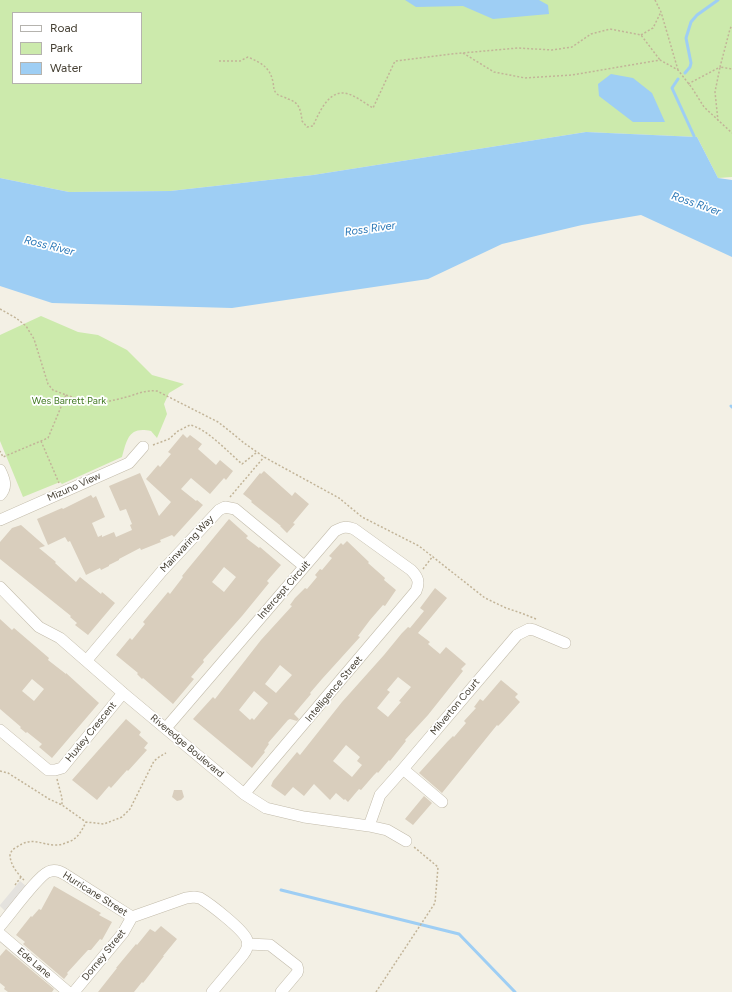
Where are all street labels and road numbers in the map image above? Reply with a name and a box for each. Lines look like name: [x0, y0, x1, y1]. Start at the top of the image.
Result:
street label: Mizuno View: [45, 470, 103, 504]
street label: Mainwaring Way: [158, 513, 216, 575]
street label: Intercept Circuit: [255, 558, 313, 622]
street label: Intelligence Street: [303, 654, 365, 724]
street label: Milverton Court: [428, 676, 482, 738]
street label: Huxley Crescent: [63, 699, 119, 765]
street label: Riveredge Boulevard: [148, 712, 226, 780]
street label: Hurricane Street: [60, 869, 130, 919]
street label: Dorney Street: [80, 927, 128, 983]
street label: Ede Lane: [14, 945, 54, 981]

